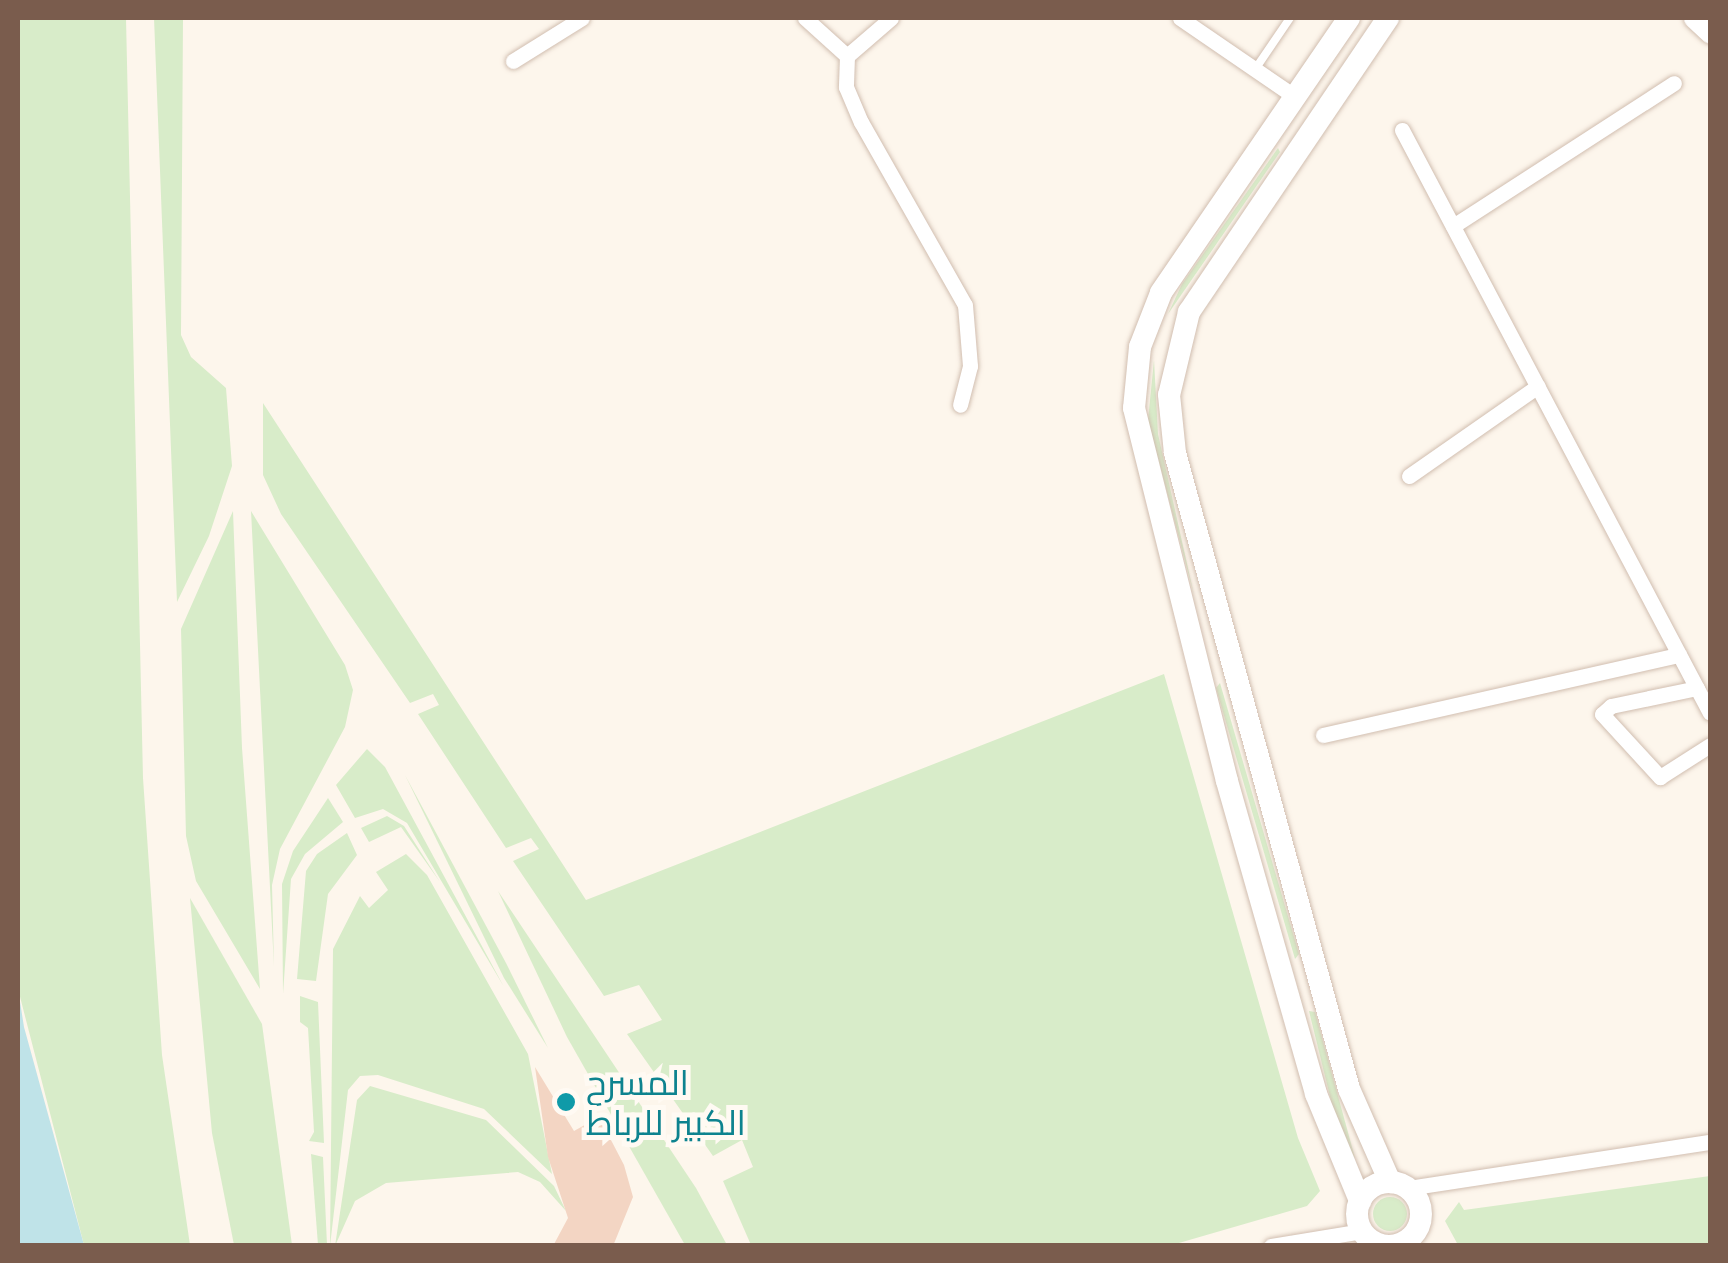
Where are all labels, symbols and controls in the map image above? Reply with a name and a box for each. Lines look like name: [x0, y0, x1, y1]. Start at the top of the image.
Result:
place label: المسرح الكبير للرباط: [586, 1061, 746, 1143]
marker: المسرح الكبير للرباط: [555, 1091, 577, 1113]

